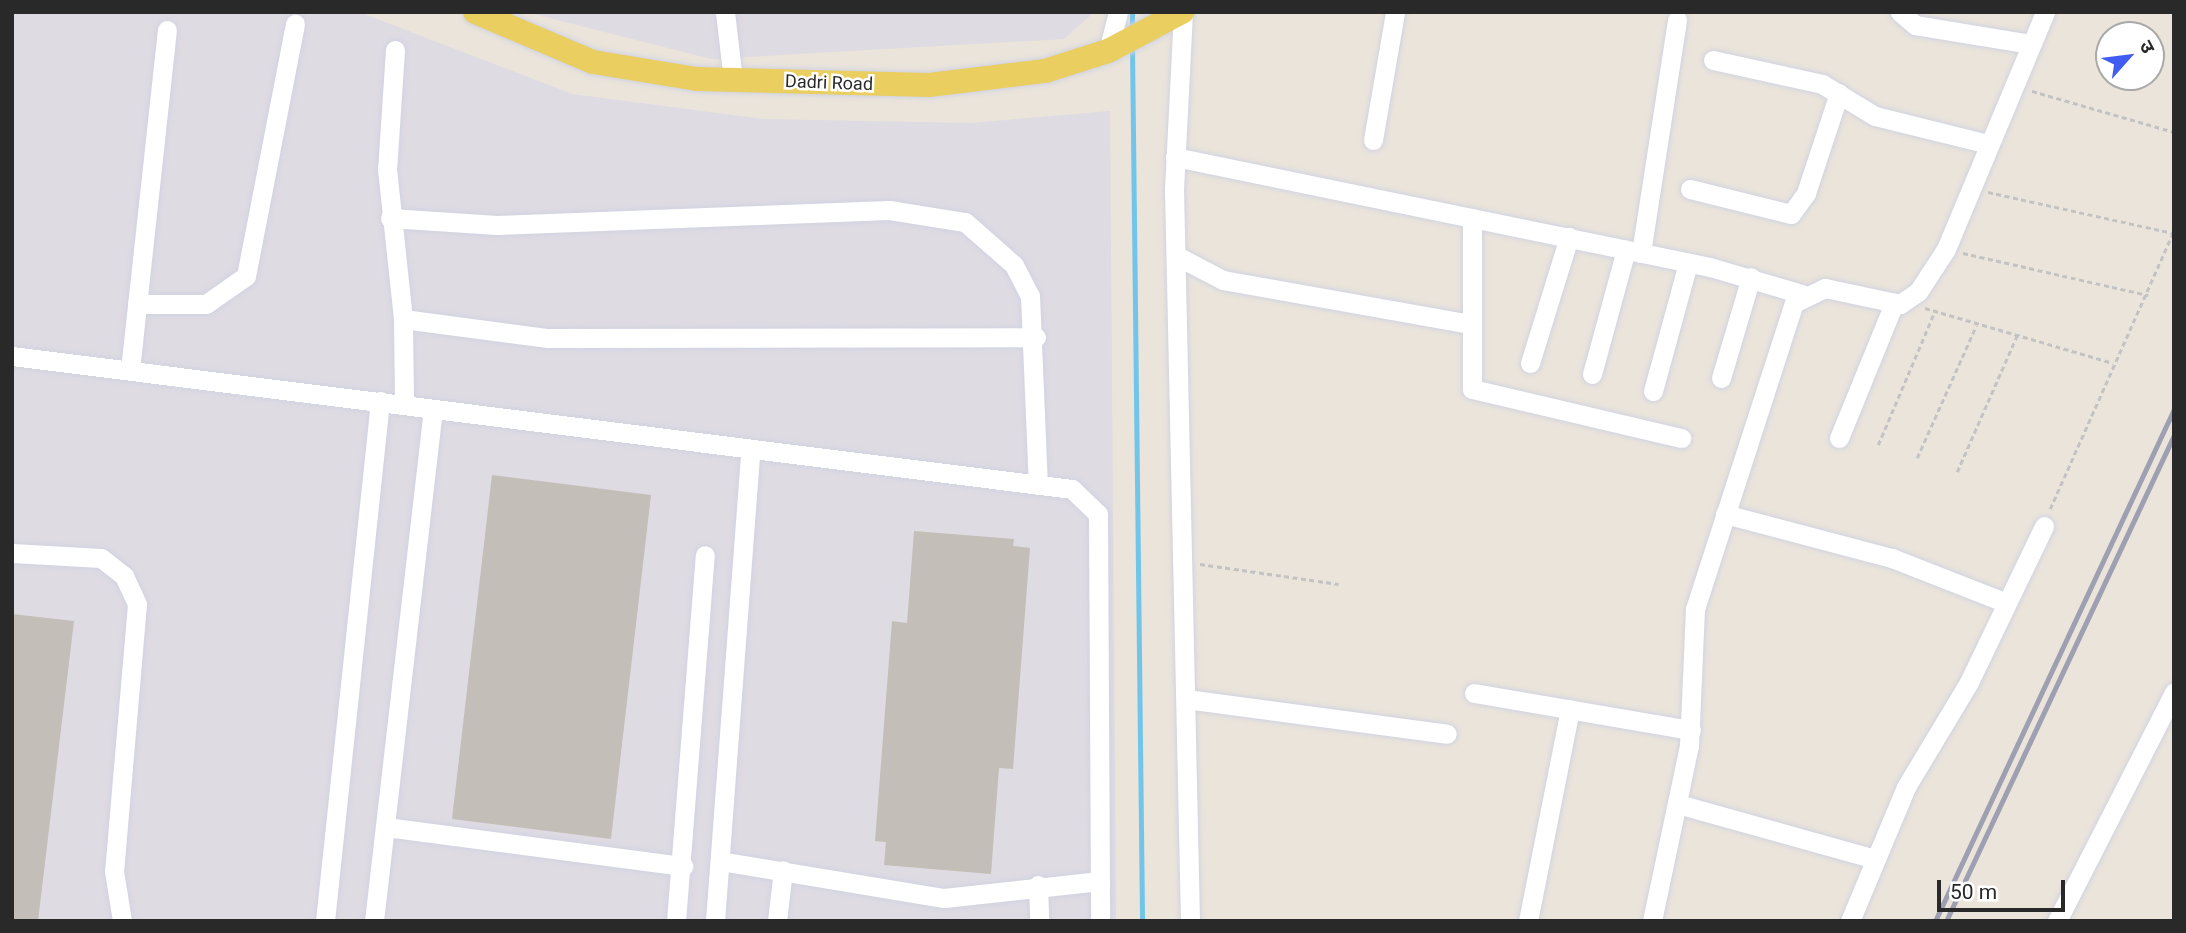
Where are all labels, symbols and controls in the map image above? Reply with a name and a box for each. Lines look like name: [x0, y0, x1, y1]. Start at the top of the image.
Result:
north arrow: [2095, 21, 2165, 91]
text: उ: [2134, 37, 2160, 57]
street label: Dadri Road: [785, 71, 873, 95]
scale bar: [1941, 866, 2069, 910]
text: 50 m: [1950, 880, 1997, 904]

